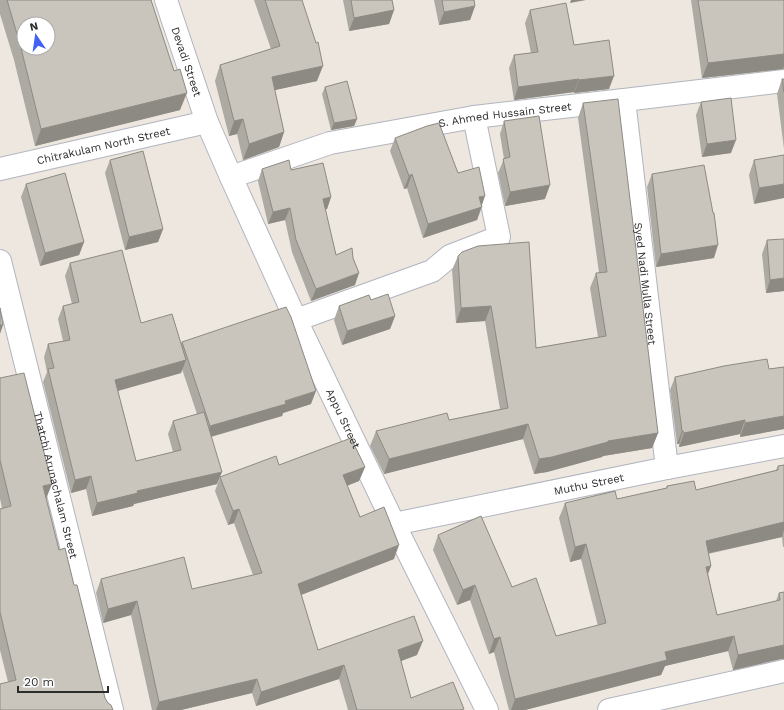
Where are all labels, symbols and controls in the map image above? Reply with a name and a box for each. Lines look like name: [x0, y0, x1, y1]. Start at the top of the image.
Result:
north arrow: [16, 16, 56, 56]
text: N: [28, 19, 39, 34]
street label: Devadi Street: [168, 25, 204, 99]
street label: S. Ahmed Hussain Street: [437, 100, 573, 130]
street label: Chitrakulam North Street: [35, 124, 172, 167]
street label: Syed Nadi Mulla Street: [631, 222, 659, 346]
street label: Appu Street: [323, 387, 363, 451]
street label: Thatchi Arunachalam Street: [31, 410, 80, 560]
street label: Muthu Street: [553, 471, 626, 498]
scale bar: [18, 668, 108, 694]
text: 20 m: [24, 675, 54, 689]

